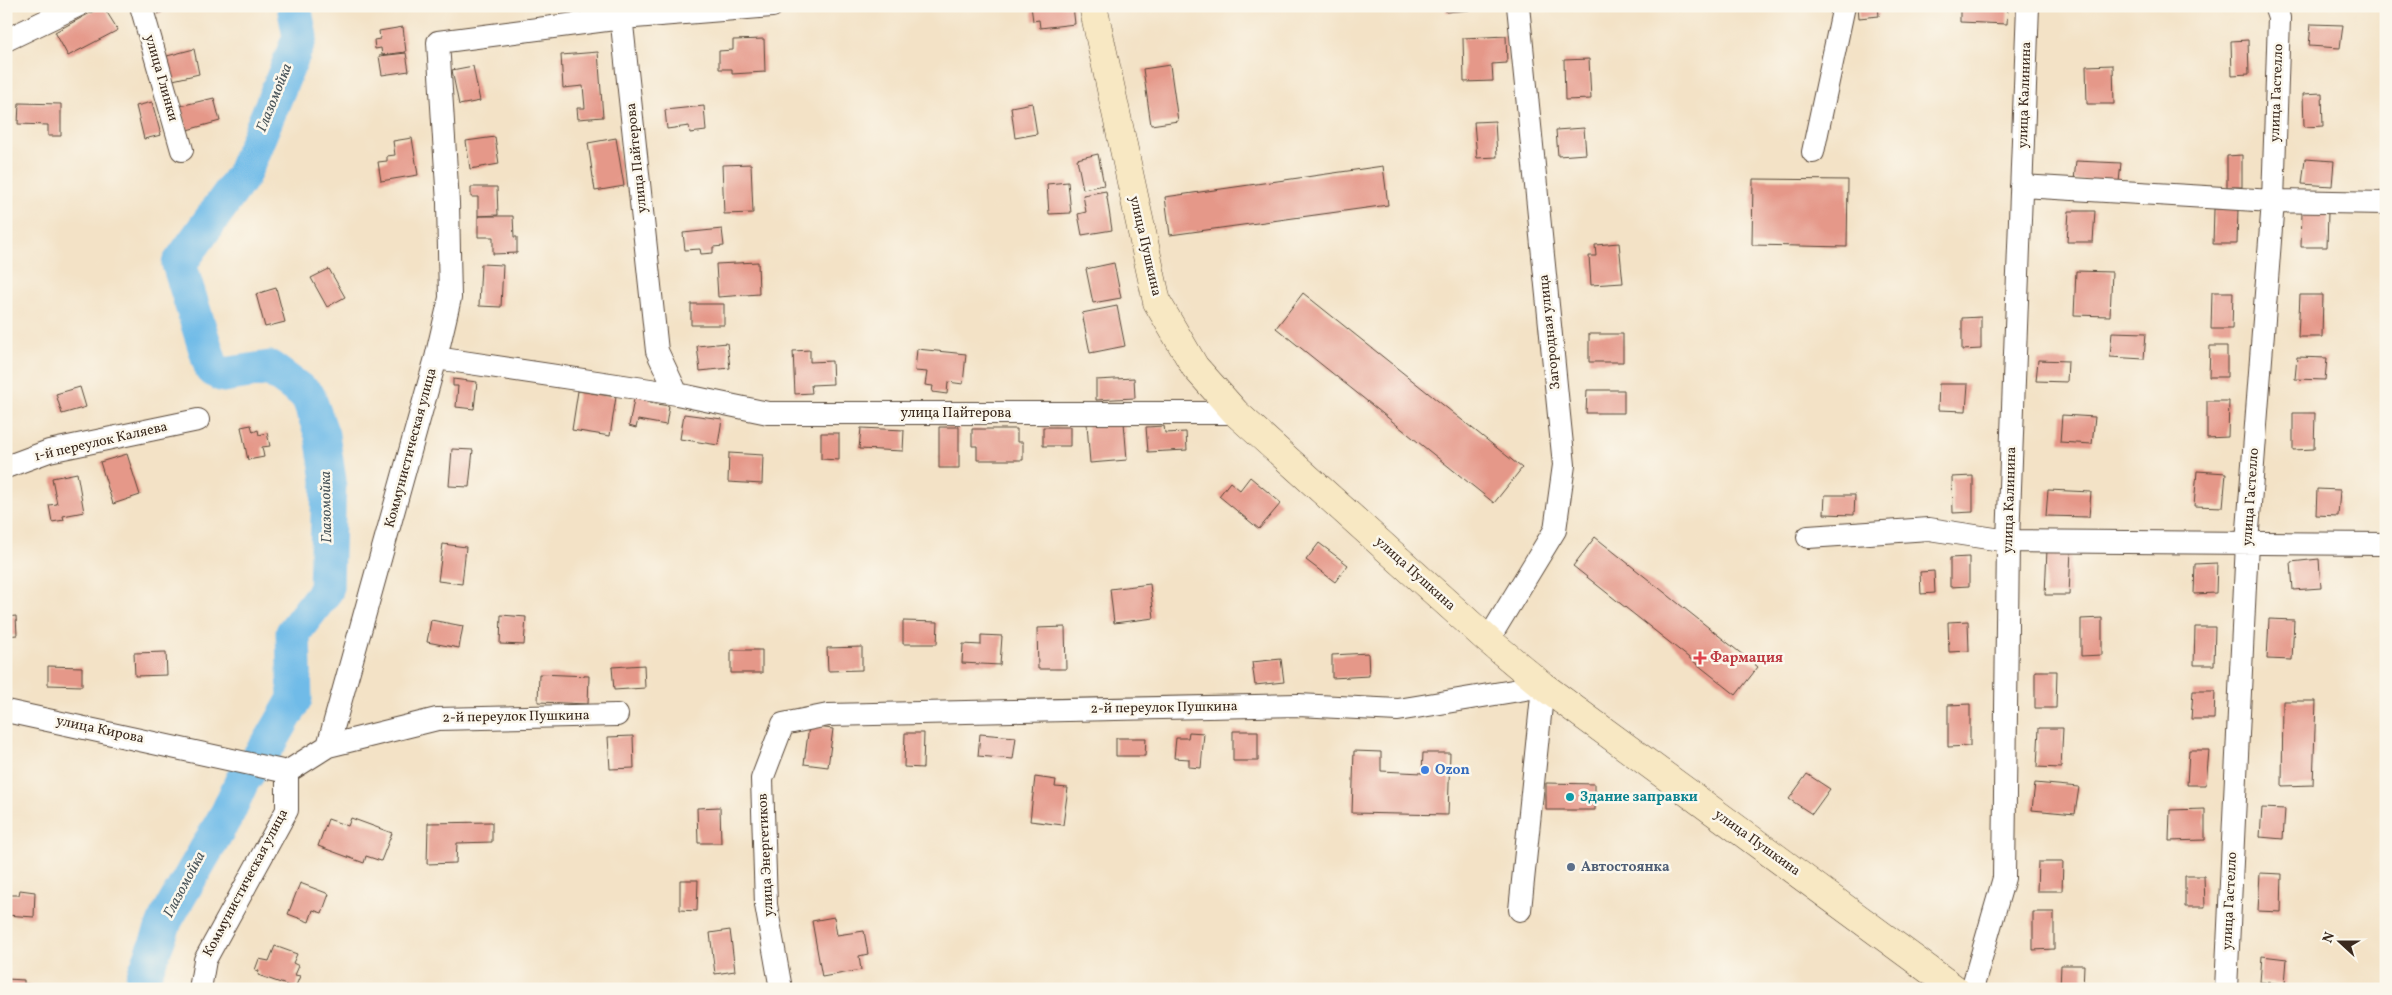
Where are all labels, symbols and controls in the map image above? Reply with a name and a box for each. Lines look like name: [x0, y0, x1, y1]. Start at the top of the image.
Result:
street label: улица Глинки: [140, 33, 183, 124]
street label: улица Калинина: [2014, 41, 2036, 149]
street label: улица Гастелло: [2266, 43, 2288, 143]
water label: Глазомойка: [252, 61, 298, 135]
street label: улица Пайтерова: [622, 102, 652, 214]
street label: улица Пушкина: [1124, 194, 1166, 298]
street label: Загородная улица: [1534, 273, 1566, 391]
street label: Коммунистическая улица: [380, 366, 442, 530]
street label: улица Пайтерова: [901, 404, 1011, 423]
street label: 1-й переулок Каляева: [33, 417, 169, 467]
street label: улица Калинина: [1999, 446, 2021, 554]
street label: улица Гастелло: [2238, 447, 2264, 547]
water label: Глазомойка: [316, 471, 338, 543]
street label: улица Пушкина: [1371, 533, 1459, 615]
place label: Фармация: [1710, 649, 1783, 668]
marker: Фармация: [1694, 652, 1706, 664]
street label: 2-й переулок Пушкина: [1090, 697, 1238, 719]
street label: 2-й переулок Пушкина: [442, 706, 590, 728]
street label: улица Кирова: [54, 711, 146, 749]
place label: Ozon: [1435, 761, 1470, 780]
marker: Ozon: [1419, 764, 1431, 776]
place label: Здание заправки: [1580, 788, 1698, 807]
marker: Здание заправки: [1564, 791, 1576, 803]
street label: улица Энергетиков: [753, 793, 779, 917]
street label: улица Пушкина: [1710, 805, 1804, 881]
street label: Коммунистическая улица: [199, 806, 293, 960]
water label: Глазомойка: [159, 848, 211, 922]
street label: улица Гастелло: [2218, 851, 2242, 951]
place label: Автостоянка: [1581, 858, 1670, 877]
marker: Автостоянка: [1565, 861, 1577, 873]
north arrow: [2314, 918, 2364, 968]
text: N: [2319, 930, 2340, 946]

